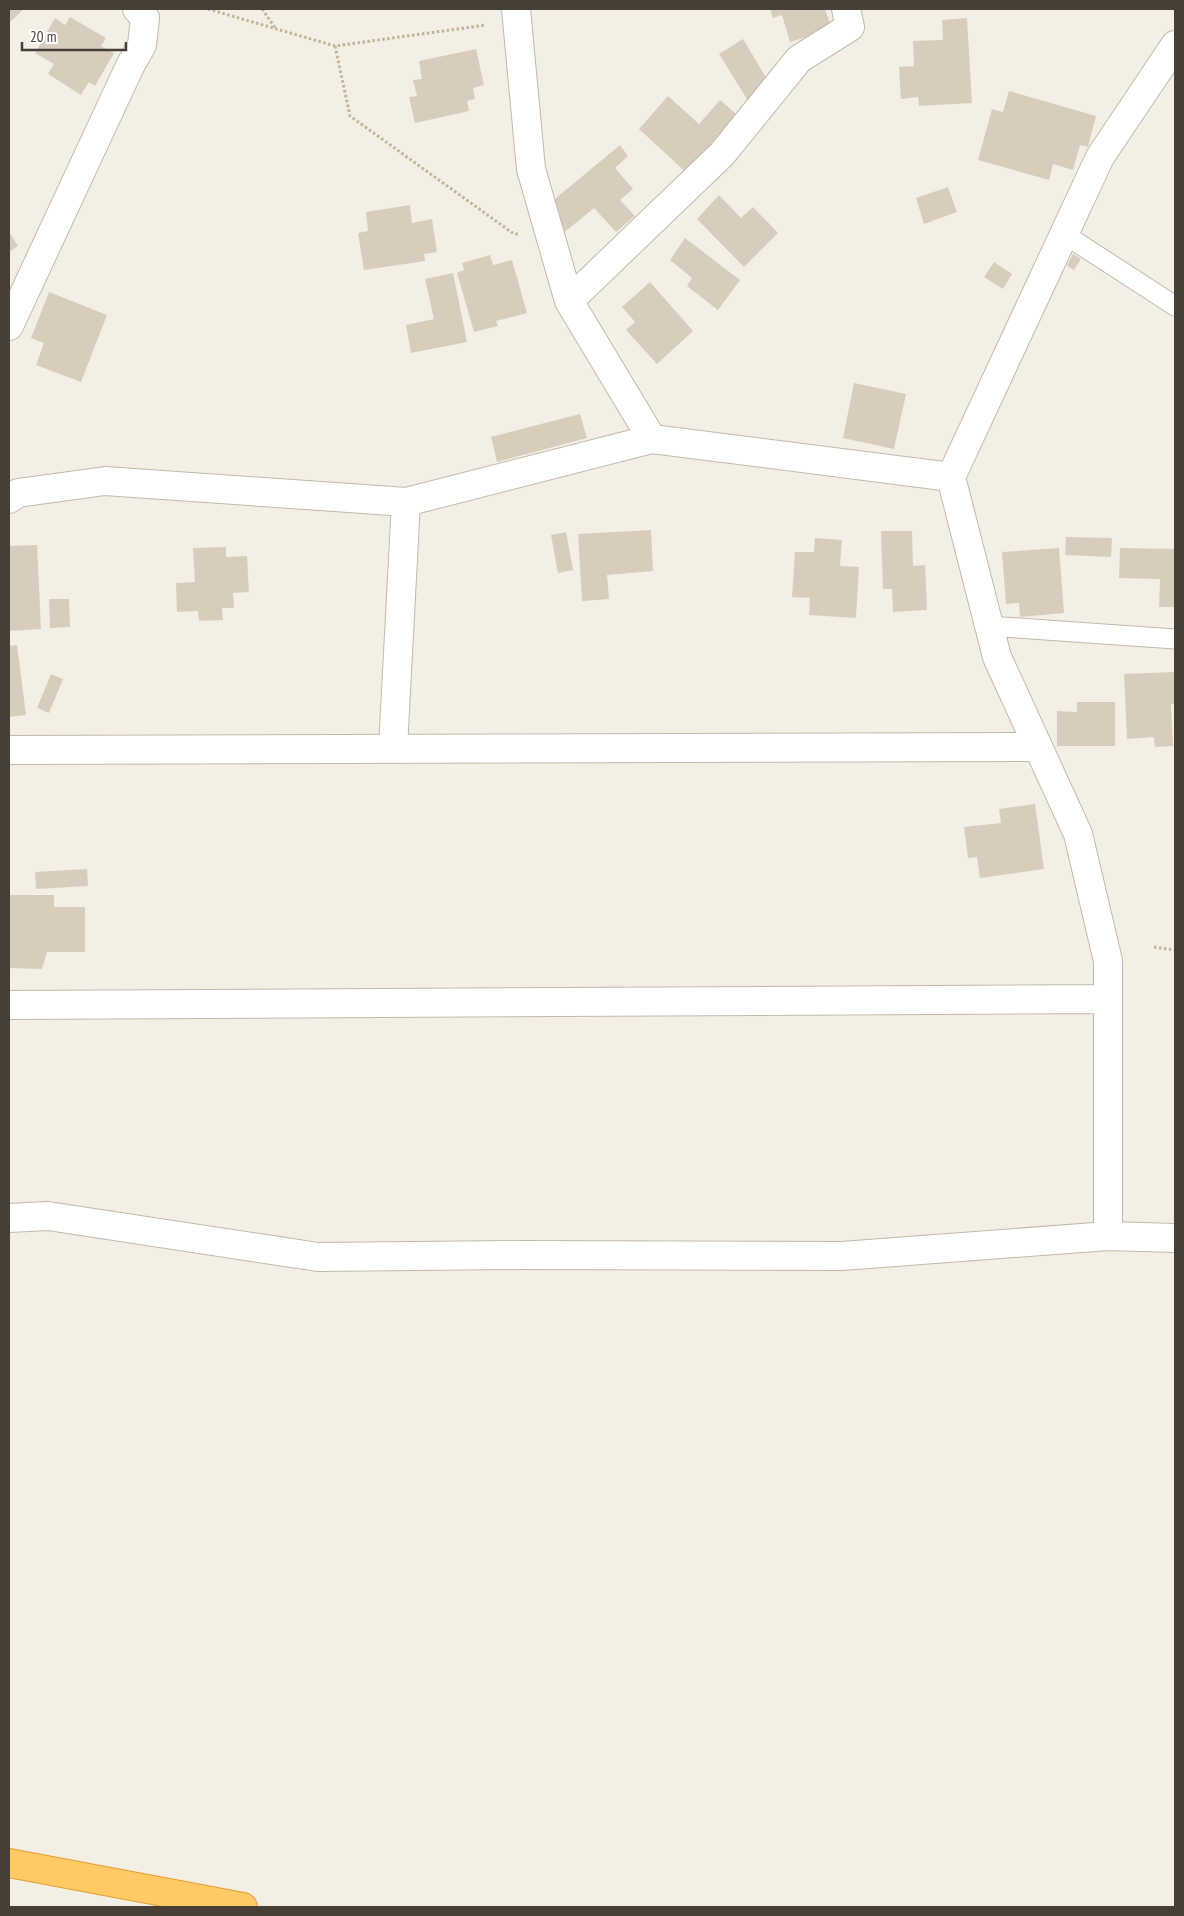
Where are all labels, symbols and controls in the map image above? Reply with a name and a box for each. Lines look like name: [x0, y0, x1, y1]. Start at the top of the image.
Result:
scale bar: [22, 20, 126, 52]
text: 20 m: [30, 27, 56, 46]

